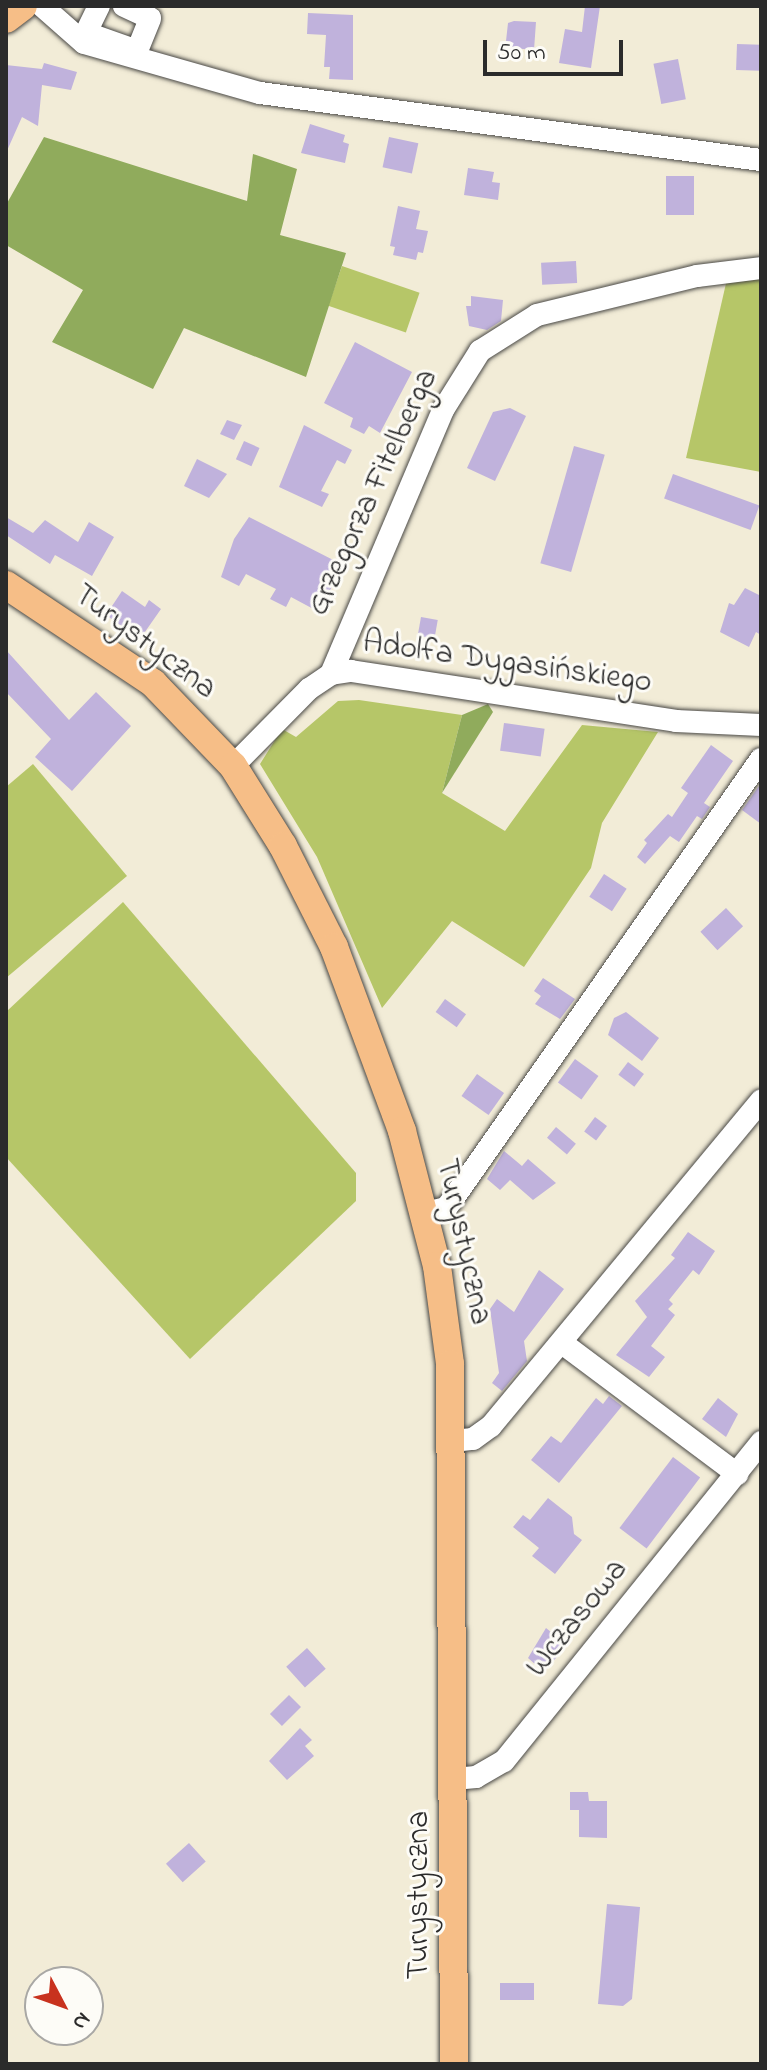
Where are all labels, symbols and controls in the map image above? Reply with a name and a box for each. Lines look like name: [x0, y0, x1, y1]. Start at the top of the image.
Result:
scale bar: [487, 24, 627, 74]
text: 50 m: [497, 36, 546, 71]
street label: Grzegorza Fitelberga: [300, 364, 448, 622]
street label: Turystyczna: [65, 577, 223, 709]
street label: Adolfa Dygasińskiego: [360, 625, 654, 703]
street label: Turystyczna: [426, 1155, 498, 1329]
street label: Wczasowa: [519, 1552, 637, 1686]
street label: Turystyczna: [401, 1811, 439, 1979]
north arrow: [24, 1966, 104, 2046]
text: N: [64, 2004, 98, 2037]

